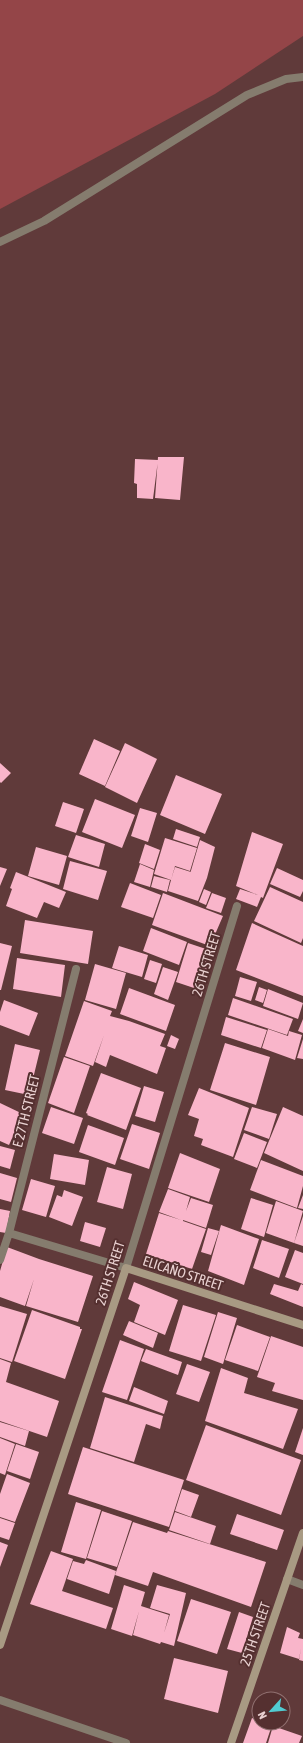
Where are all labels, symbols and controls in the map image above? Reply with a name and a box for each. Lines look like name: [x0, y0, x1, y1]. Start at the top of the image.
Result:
street label: 26TH STREET: [189, 930, 223, 998]
street label: E 27TH STREET: [9, 1073, 43, 1149]
street label: 26TH STREET: [92, 1239, 128, 1307]
street label: ELICAÑO STREET: [141, 1252, 225, 1294]
street label: 25TH STREET: [237, 1600, 273, 1668]
north arrow: [251, 1691, 291, 1731]
text: N: [255, 1710, 269, 1721]

